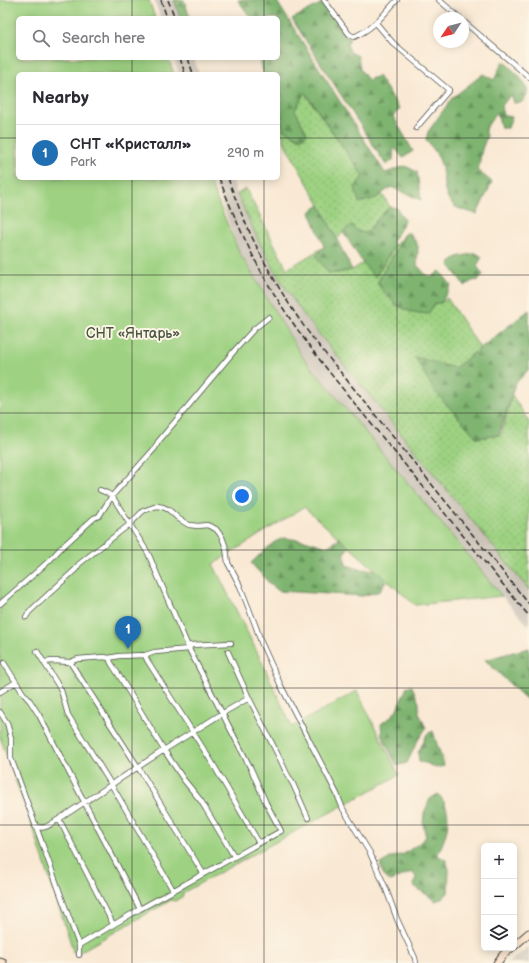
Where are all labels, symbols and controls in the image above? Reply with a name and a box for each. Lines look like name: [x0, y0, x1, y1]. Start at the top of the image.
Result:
north arrow: [433, 12, 469, 48]
search box: [16, 16, 280, 60]
icon: search: [30, 27, 52, 49]
text: Search here: [62, 29, 145, 48]
text: Nearby: [32, 88, 89, 108]
text: СНТ «Кристалл»: [70, 135, 192, 154]
text: 1: [42, 145, 48, 161]
text: 290 m: [227, 145, 264, 161]
text: Park: [70, 154, 96, 170]
park label: СНТ «Янтарь»: [86, 325, 180, 342]
your location: [232, 486, 252, 506]
pin: 1: [115, 616, 141, 649]
map controls: [481, 843, 517, 951]
button: +: [481, 843, 517, 879]
button: −: [481, 879, 517, 915]
button: layers: [481, 915, 517, 951]

